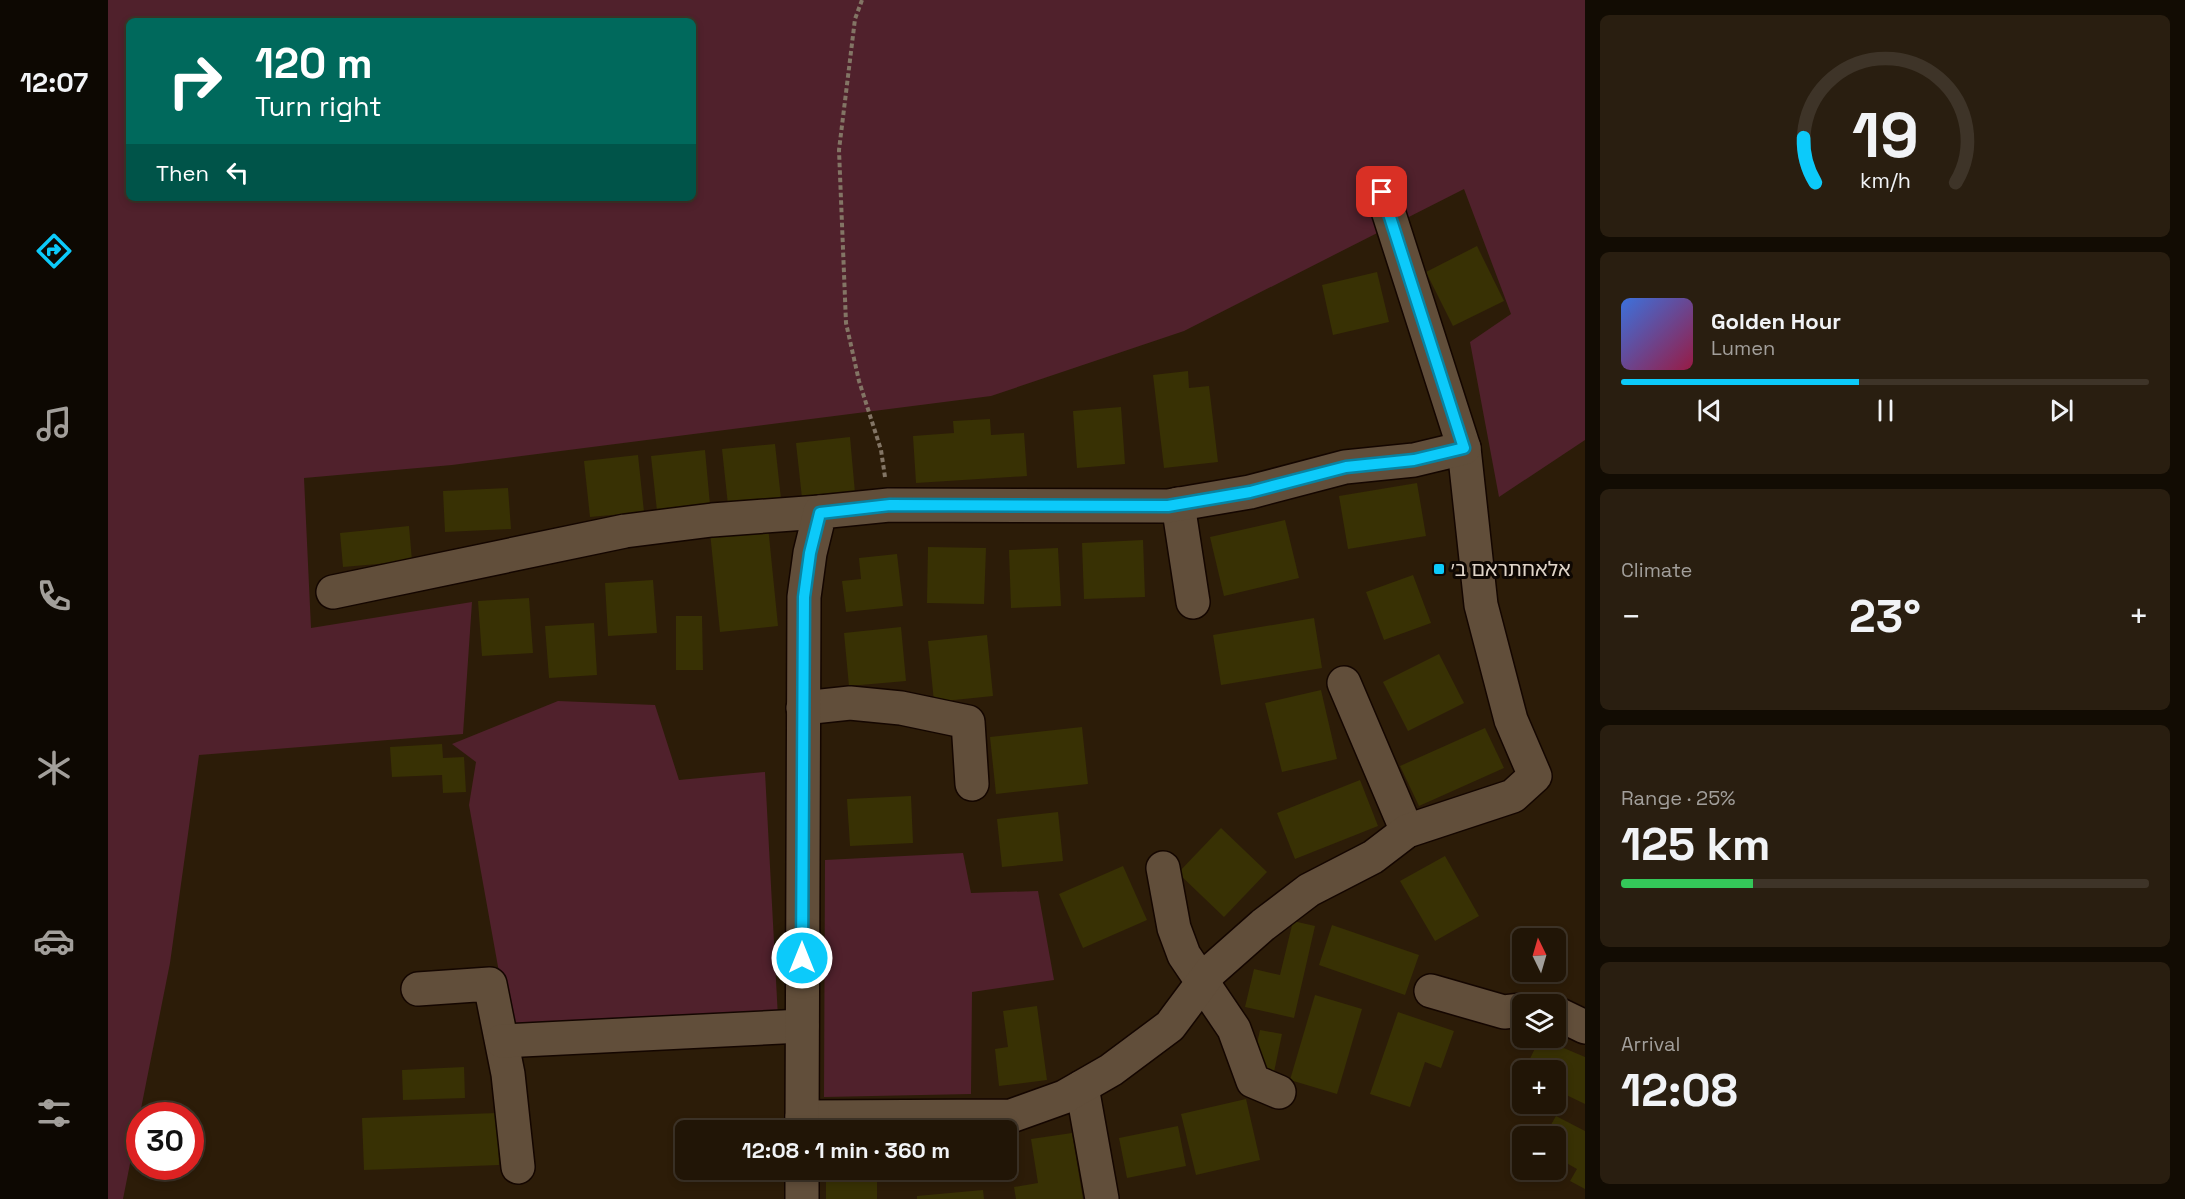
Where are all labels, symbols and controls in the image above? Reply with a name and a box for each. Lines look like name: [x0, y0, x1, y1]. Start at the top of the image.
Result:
text: 120 m: [255, 37, 373, 90]
icon: right: [156, 42, 234, 120]
text: 12:07: [20, 65, 88, 100]
text: Turn right: [255, 89, 382, 124]
text: 19: [1852, 96, 1918, 175]
icon: left: [221, 156, 254, 189]
text: Then: [156, 159, 209, 187]
pin: [1356, 166, 1407, 217]
text: km/h: [1859, 167, 1911, 194]
icon: arrive: [1365, 175, 1398, 208]
icon: directions: [33, 230, 75, 272]
text: Golden Hour: [1711, 307, 1841, 335]
text: Lumen: [1711, 335, 1775, 361]
icon: previous: [1693, 394, 1726, 427]
icon: pause: [1869, 394, 1902, 427]
icon: next: [2045, 394, 2078, 427]
icon: music: [33, 403, 75, 445]
place label: אלאחתראם ב׳: [1451, 556, 1571, 582]
text: Climate: [1621, 557, 1692, 583]
marker: אלאחתראם ב׳: [1432, 562, 1446, 576]
icon: phone: [33, 575, 75, 617]
text: 23°: [1849, 588, 1921, 645]
text: −: [1621, 596, 1641, 638]
text: +: [2129, 596, 2149, 638]
icon: climate: [33, 747, 75, 789]
text: Range · 25%: [1621, 785, 1736, 811]
text: 125 km: [1621, 816, 1770, 873]
icon: car: [33, 920, 75, 962]
position arrow: [770, 926, 834, 990]
north arrow: [1512, 928, 1566, 982]
map controls: [1512, 928, 1566, 1180]
button: layers: [1512, 994, 1566, 1048]
text: Arrival: [1621, 1031, 1680, 1057]
button: +: [1512, 1060, 1566, 1114]
text: 12:08: [1621, 1062, 1738, 1119]
icon: filters: [33, 1092, 75, 1134]
speed limit sign: 30: [126, 1102, 204, 1180]
button: −: [1512, 1126, 1566, 1180]
text: 12:08 · 1 min · 360 m: [742, 1136, 950, 1164]

